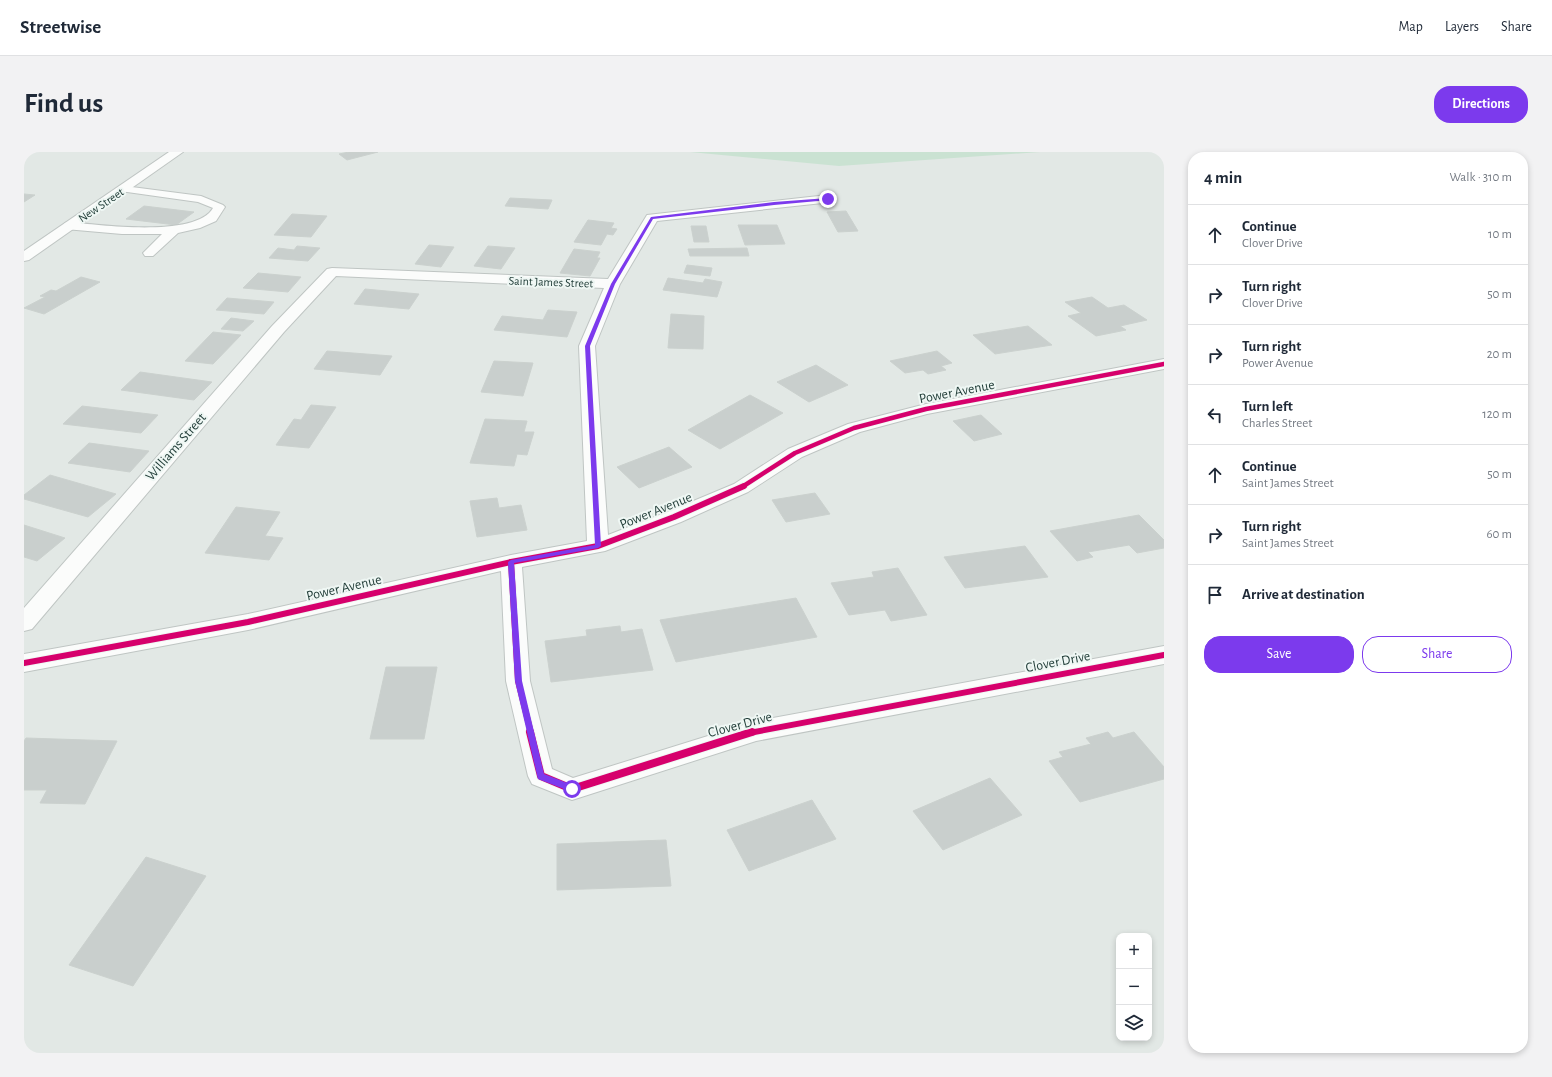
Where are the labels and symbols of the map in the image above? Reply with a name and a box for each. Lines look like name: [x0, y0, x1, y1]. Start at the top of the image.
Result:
street label: New Street: [76, 185, 126, 224]
route end: [819, 190, 837, 208]
street label: Saint James Street: [509, 275, 594, 289]
street label: Power Avenue: [918, 378, 996, 406]
street label: Williams Street: [143, 410, 209, 483]
street label: Power Avenue: [618, 490, 694, 532]
street label: Power Avenue: [305, 573, 383, 603]
street label: Clover Drive: [1024, 649, 1092, 675]
street label: Clover Drive: [707, 710, 773, 740]
route start: [563, 780, 581, 798]

